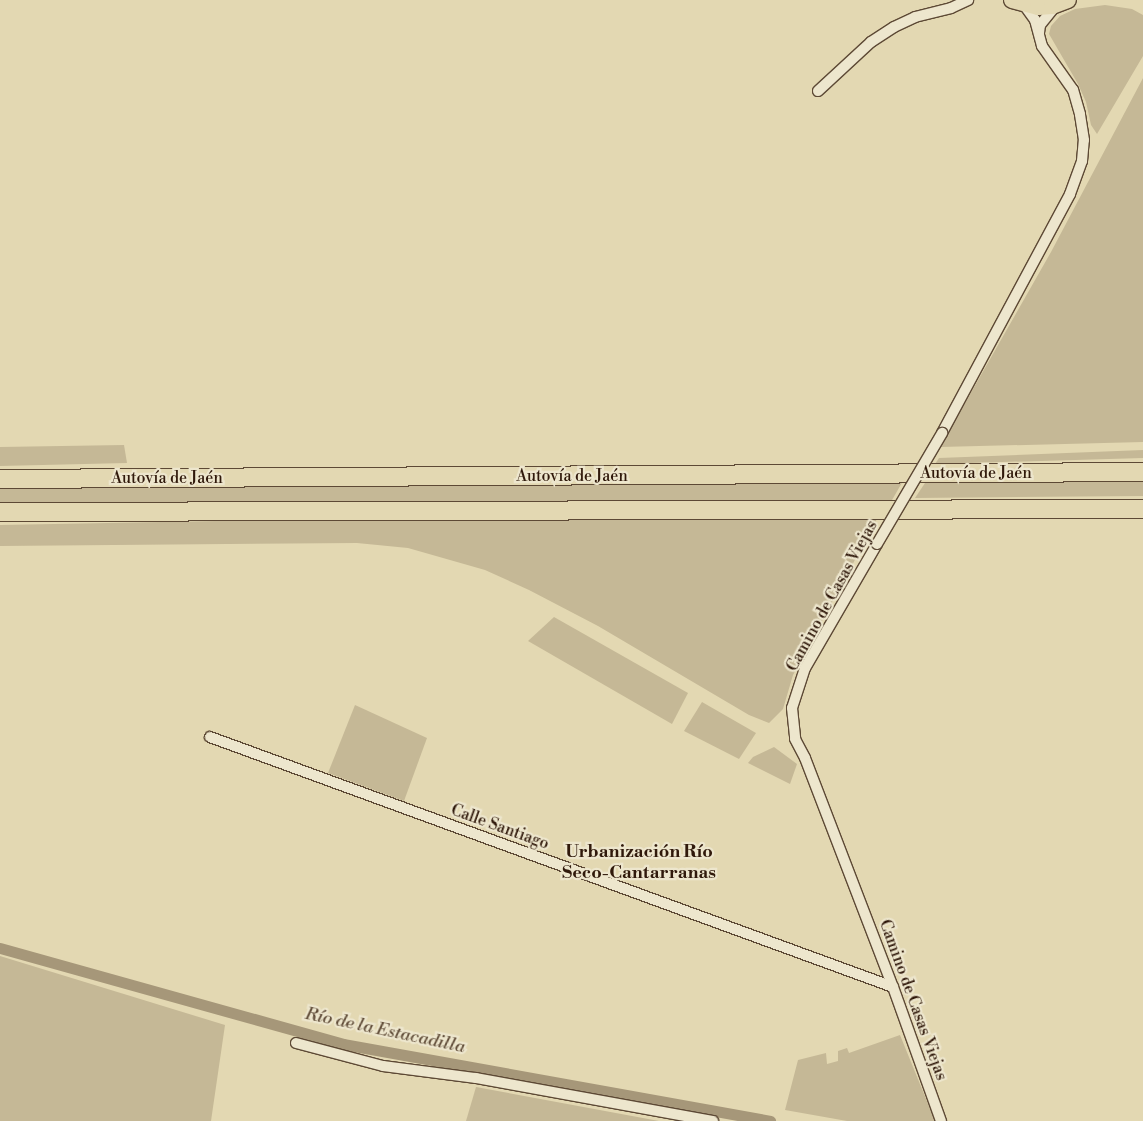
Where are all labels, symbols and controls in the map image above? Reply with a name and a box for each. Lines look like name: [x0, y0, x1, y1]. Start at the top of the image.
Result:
street label: Autovía de Jaén: [920, 463, 1032, 483]
street label: Autovía de Jaén: [516, 466, 628, 486]
street label: Autovía de Jaén: [111, 468, 223, 488]
street label: Camino de Casas Viejas: [783, 517, 881, 675]
street label: Calle Santiago: [448, 800, 552, 854]
district label: Urbanización Río Seco-Cantarranas: [562, 842, 716, 884]
street label: Camino de Casas Viejas: [875, 917, 951, 1083]
water label: Río de la Estacadilla: [303, 1003, 467, 1059]

